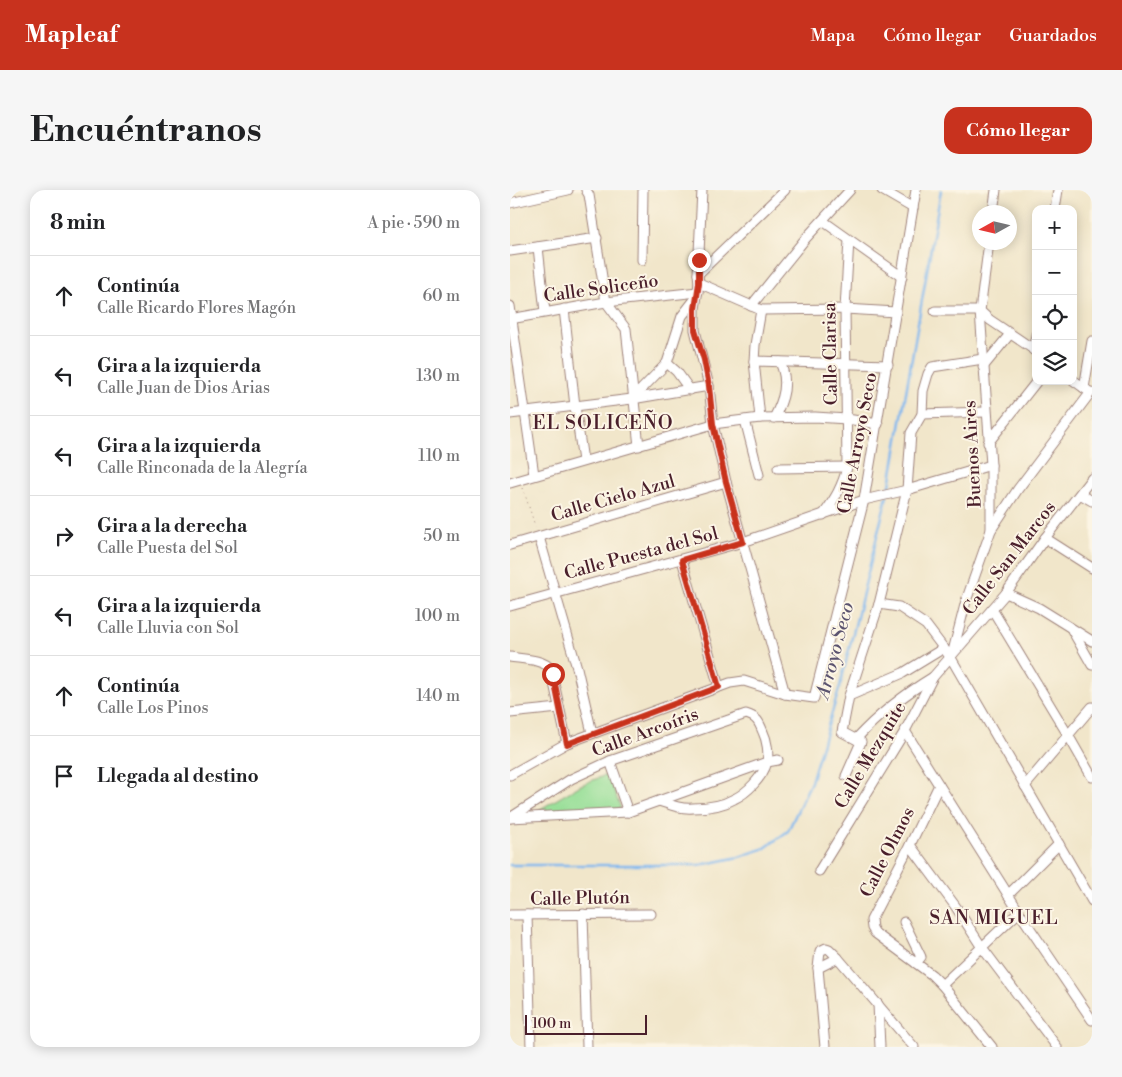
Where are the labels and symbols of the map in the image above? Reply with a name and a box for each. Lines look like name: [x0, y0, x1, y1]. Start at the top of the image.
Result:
north arrow: [972, 205, 1017, 250]
route end: [688, 249, 711, 272]
street label: Calle Soliceño: [542, 269, 660, 308]
street label: Calle Clarisa: [818, 302, 843, 406]
street label: Calle Arroyo Seco: [833, 370, 882, 516]
street label: Buenos Aires: [958, 400, 987, 509]
district label: EL SOLICEÑO: [532, 409, 674, 435]
street label: Calle Cielo Azul: [548, 470, 678, 527]
street label: Calle San Marcos: [958, 497, 1061, 620]
street label: Calle Puesta del Sol: [562, 522, 721, 585]
water label: Arroyo Seco: [810, 599, 859, 703]
route start: [542, 663, 565, 686]
street label: Calle Mezquite: [829, 697, 911, 813]
street label: Calle Arcoíris: [589, 702, 702, 762]
street label: Calle Olmos: [855, 803, 920, 901]
street label: Calle Plutón: [530, 886, 630, 911]
district label: SAN MIGUEL: [929, 906, 1059, 930]
scale bar: [525, 1012, 648, 1035]

